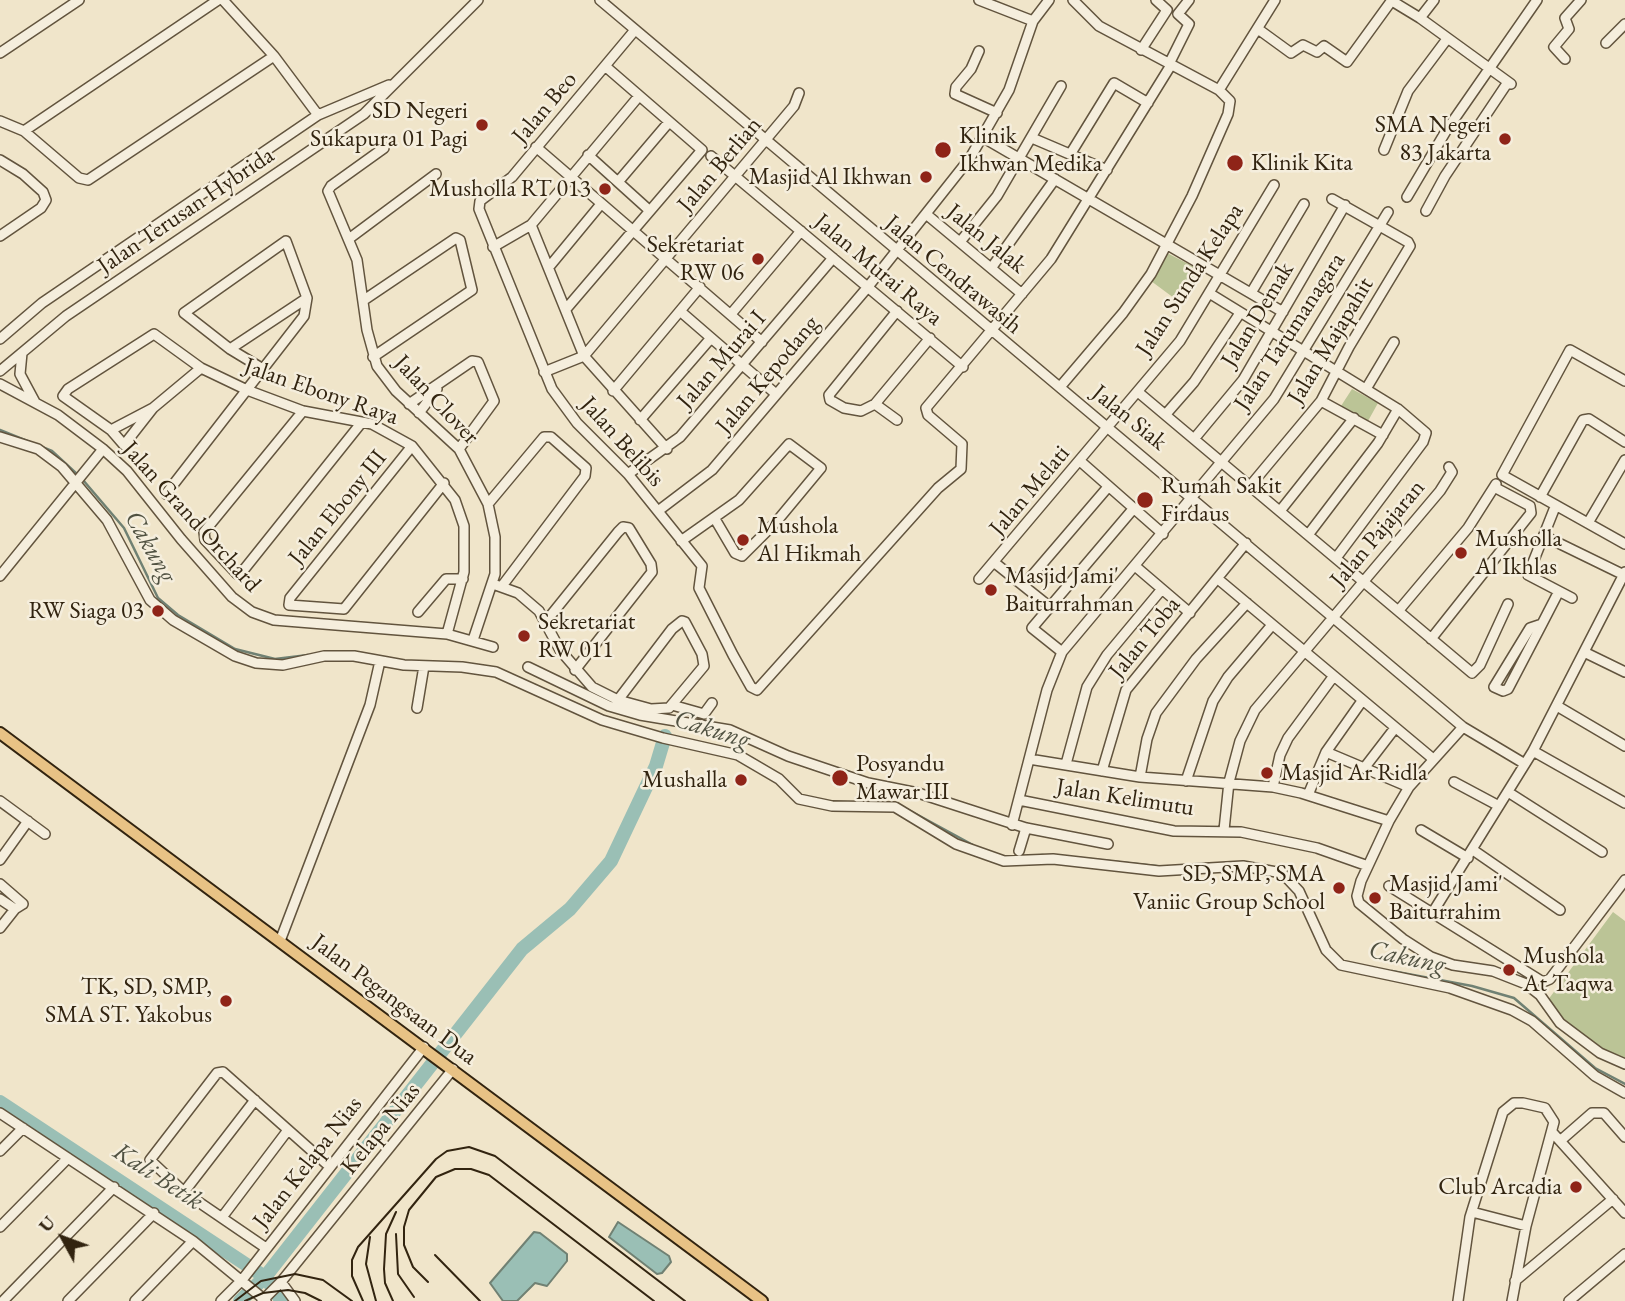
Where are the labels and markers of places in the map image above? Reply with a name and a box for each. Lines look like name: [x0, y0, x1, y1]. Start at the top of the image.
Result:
place label: SD Negeri Sukapura 01 Pagi: [310, 97, 468, 153]
place label: SMA Negeri 83 Jakarta: [1375, 111, 1491, 167]
marker: SD Negeri Sukapura 01 Pagi: [474, 117, 490, 133]
place label: Klinik Ikhwan Medika: [959, 122, 1102, 178]
marker: SMA Negeri 83 Jakarta: [1497, 131, 1513, 147]
marker: Klinik Ikhwan Medika: [933, 140, 953, 160]
place label: Klinik Kita: [1251, 149, 1353, 177]
marker: Klinik Kita: [1225, 153, 1245, 173]
place label: Masjid Al Ikhwan: [749, 163, 912, 191]
marker: Masjid Al Ikhwan: [918, 169, 934, 185]
place label: Musholla RT 013: [429, 175, 591, 203]
marker: Musholla RT 013: [597, 181, 613, 197]
place label: Sekretariat RW 06: [647, 231, 744, 287]
marker: Sekretariat RW 06: [750, 251, 766, 267]
place label: Rumah Sakit Firdaus: [1161, 472, 1282, 528]
marker: Rumah Sakit Firdaus: [1135, 490, 1155, 510]
place label: Mushola Al Hikmah: [757, 512, 861, 568]
place label: Musholla Al Ikhlas: [1475, 525, 1562, 581]
marker: Mushola Al Hikmah: [735, 532, 751, 548]
marker: Musholla Al Ikhlas: [1453, 545, 1469, 561]
place label: Masjid Jami' Baiturrahman: [1005, 562, 1134, 618]
marker: Masjid Jami' Baiturrahman: [983, 582, 999, 598]
place label: RW Siaga 03: [28, 597, 144, 625]
marker: RW Siaga 03: [150, 603, 166, 619]
place label: Sekretariat RW 011: [538, 608, 635, 664]
marker: Sekretariat RW 011: [516, 628, 532, 644]
place label: Posyandu Mawar III: [856, 750, 949, 806]
place label: Masjid Ar Ridla: [1281, 759, 1428, 787]
marker: Masjid Ar Ridla: [1259, 765, 1275, 781]
place label: Mushalla: [642, 766, 727, 794]
marker: Posyandu Mawar III: [830, 768, 850, 788]
marker: Mushalla: [733, 772, 749, 788]
place label: SD, SMP, SMA Vaniic Group School: [1133, 860, 1325, 916]
place label: Masjid Jami' Baiturrahim: [1389, 870, 1503, 926]
marker: SD, SMP, SMA Vaniic Group School: [1331, 880, 1347, 896]
marker: Masjid Jami' Baiturrahim: [1367, 890, 1383, 906]
place label: Mushola At Taqwa: [1523, 942, 1613, 998]
marker: Mushola At Taqwa: [1501, 962, 1517, 978]
place label: TK, SD, SMP, SMA ST. Yakobus: [45, 973, 212, 1029]
marker: TK, SD, SMP, SMA ST. Yakobus: [218, 993, 234, 1009]
place label: Club Arcadia: [1438, 1173, 1562, 1201]
marker: Club Arcadia: [1568, 1179, 1584, 1195]

